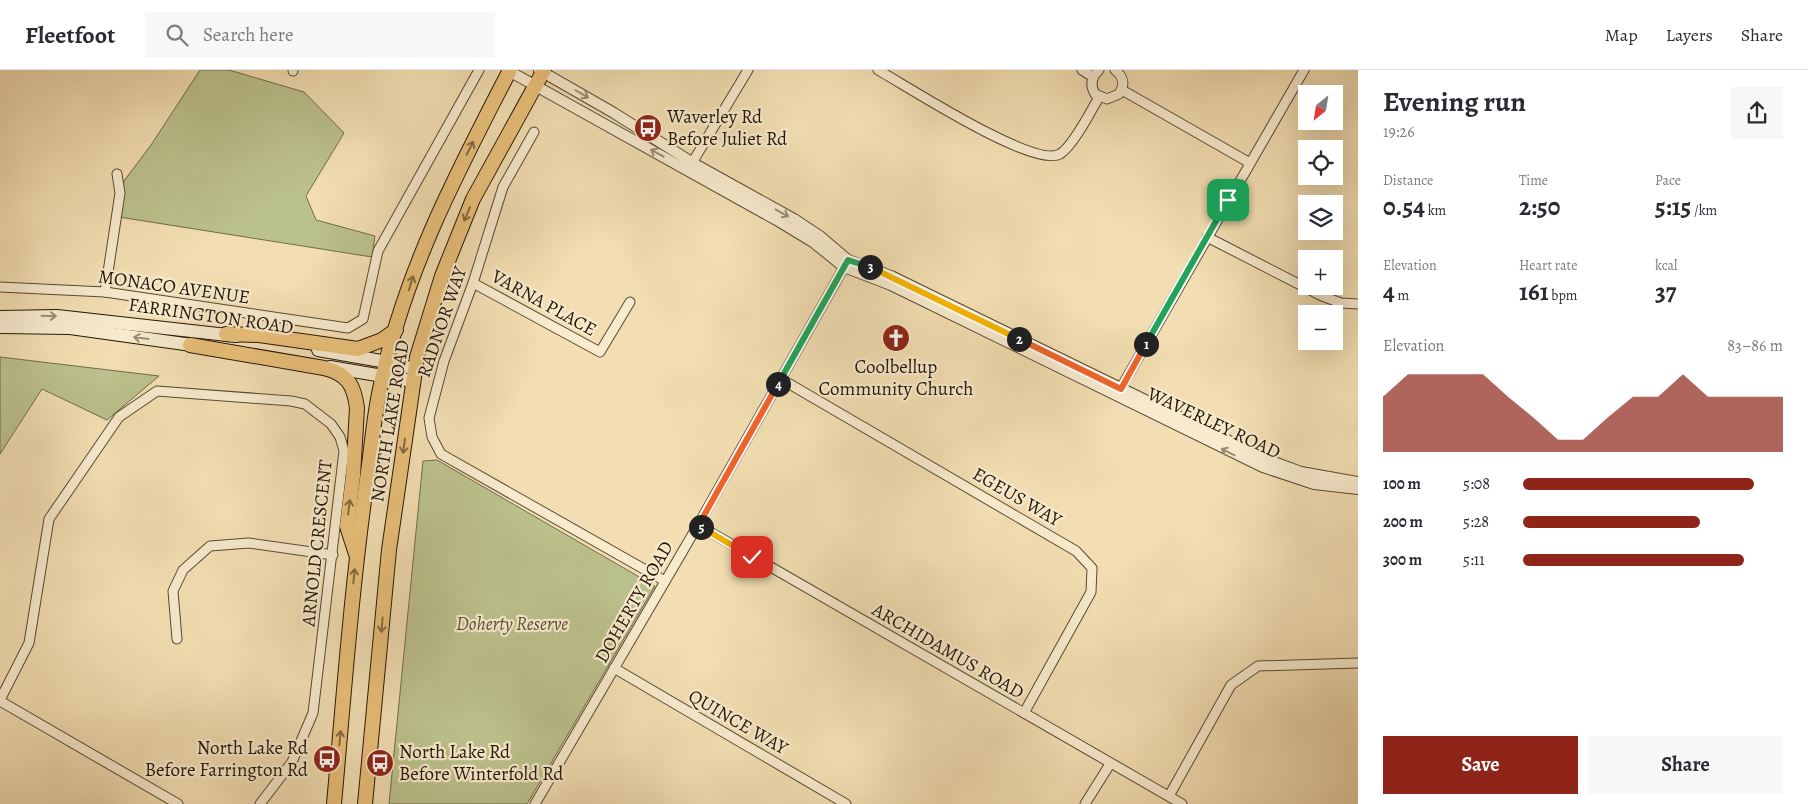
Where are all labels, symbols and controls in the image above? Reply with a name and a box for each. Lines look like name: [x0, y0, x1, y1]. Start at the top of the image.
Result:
search box: [145, 12, 495, 57]
text: Fleetfoot: [25, 19, 115, 51]
icon: search: [163, 21, 191, 49]
text: Search here: [203, 22, 293, 48]
text: Map: [1605, 23, 1638, 47]
text: Layers: [1666, 23, 1713, 47]
text: Share: [1741, 23, 1783, 47]
text: Evening run: [1383, 83, 1526, 121]
north arrow: [1298, 85, 1342, 130]
map controls: [1298, 85, 1343, 350]
button: share: [1731, 87, 1783, 139]
one-way arrow: [574, 90, 588, 100]
place label: Waverley Rd Before Juliet Rd: [666, 104, 788, 152]
bus stop icon: Waverley Rd Before Juliet Rd: [633, 113, 663, 143]
text: 19:26: [1383, 121, 1415, 143]
button: locate: [1298, 140, 1343, 185]
one-way arrow: [466, 141, 475, 156]
one-way arrow: [650, 148, 665, 158]
text: Distance: [1383, 171, 1433, 190]
text: Time: [1519, 171, 1548, 190]
text: Pace: [1655, 171, 1681, 190]
pin: [1207, 179, 1249, 221]
icon: arrive: [1214, 186, 1242, 214]
text: 0.54: [1383, 190, 1425, 224]
text: 2:50: [1519, 190, 1560, 224]
text: 5:15: [1655, 190, 1691, 224]
button: layers: [1298, 195, 1343, 240]
text: km: [1425, 201, 1446, 220]
text: /km: [1691, 201, 1717, 220]
one-way arrow: [461, 206, 471, 221]
one-way arrow: [774, 208, 788, 218]
button: +: [1298, 250, 1343, 295]
pin: 3: [858, 254, 882, 280]
text: Elevation: [1383, 256, 1437, 275]
text: Heart rate: [1519, 256, 1577, 275]
text: kcal: [1655, 256, 1677, 275]
text: 3: [867, 258, 874, 277]
street label: RADNOR WAY: [411, 262, 473, 381]
street label: MONACO AVENUE: [96, 263, 252, 311]
street label: VARNA PLACE: [486, 263, 601, 343]
text: 4: [1383, 275, 1395, 309]
text: 161: [1519, 275, 1549, 309]
text: 37: [1655, 275, 1676, 309]
one-way arrow: [406, 276, 416, 292]
text: m: [1395, 286, 1409, 305]
text: bpm: [1549, 286, 1578, 305]
street label: FARRINGTON ROAD: [127, 292, 295, 340]
button: −: [1298, 305, 1343, 350]
one-way arrow: [40, 311, 56, 321]
church icon: Coolbellup Community Church: [881, 323, 911, 353]
pin: 2: [1006, 326, 1032, 352]
text: 2: [1016, 330, 1023, 349]
pin: 1: [1134, 332, 1158, 356]
one-way arrow: [134, 333, 150, 343]
text: 1: [1144, 335, 1149, 354]
text: Elevation: [1383, 335, 1444, 357]
text: 83–86 m: [1727, 335, 1783, 357]
street label: NORTH LAKE ROAD: [364, 338, 416, 504]
place label: Coolbellup Community Church: [819, 354, 973, 402]
pin: 4: [766, 372, 790, 396]
text: 4: [775, 375, 782, 394]
street label: WAVERLEY ROAD: [1142, 380, 1285, 465]
one-way arrow: [399, 438, 409, 454]
one-way arrow: [1221, 447, 1236, 456]
street label: ARNOLD CRESCENT: [295, 458, 339, 629]
street label: EGEUS WAY: [968, 461, 1067, 533]
text: 100 m: [1383, 473, 1421, 495]
text: 5:08: [1463, 473, 1490, 495]
one-way arrow: [344, 500, 354, 516]
text: 200 m: [1383, 511, 1423, 533]
text: 5:28: [1463, 511, 1489, 533]
pin: 5: [688, 514, 714, 540]
text: 5: [699, 518, 704, 537]
street label: DOHERTY ROAD: [589, 536, 679, 668]
pin: [731, 536, 773, 578]
icon: check: [738, 543, 766, 571]
text: 300 m: [1383, 549, 1422, 571]
text: 5:11: [1463, 549, 1485, 571]
one-way arrow: [349, 568, 359, 584]
street label: ARCHIDAMUS ROAD: [866, 596, 1029, 705]
park label: Doherty Reserve: [456, 611, 568, 637]
one-way arrow: [377, 617, 387, 633]
street label: QUINCE WAY: [683, 683, 793, 761]
one-way arrow: [335, 730, 345, 746]
place label: North Lake Rd Before Farrington Rd: [145, 735, 309, 783]
button: Save: [1383, 736, 1578, 794]
button: Share: [1588, 736, 1783, 794]
place label: North Lake Rd Before Winterfold Rd: [399, 739, 564, 787]
bus stop icon: North Lake Rd Before Farrington Rd: [312, 744, 342, 774]
bus stop icon: North Lake Rd Before Winterfold Rd: [365, 748, 395, 778]

